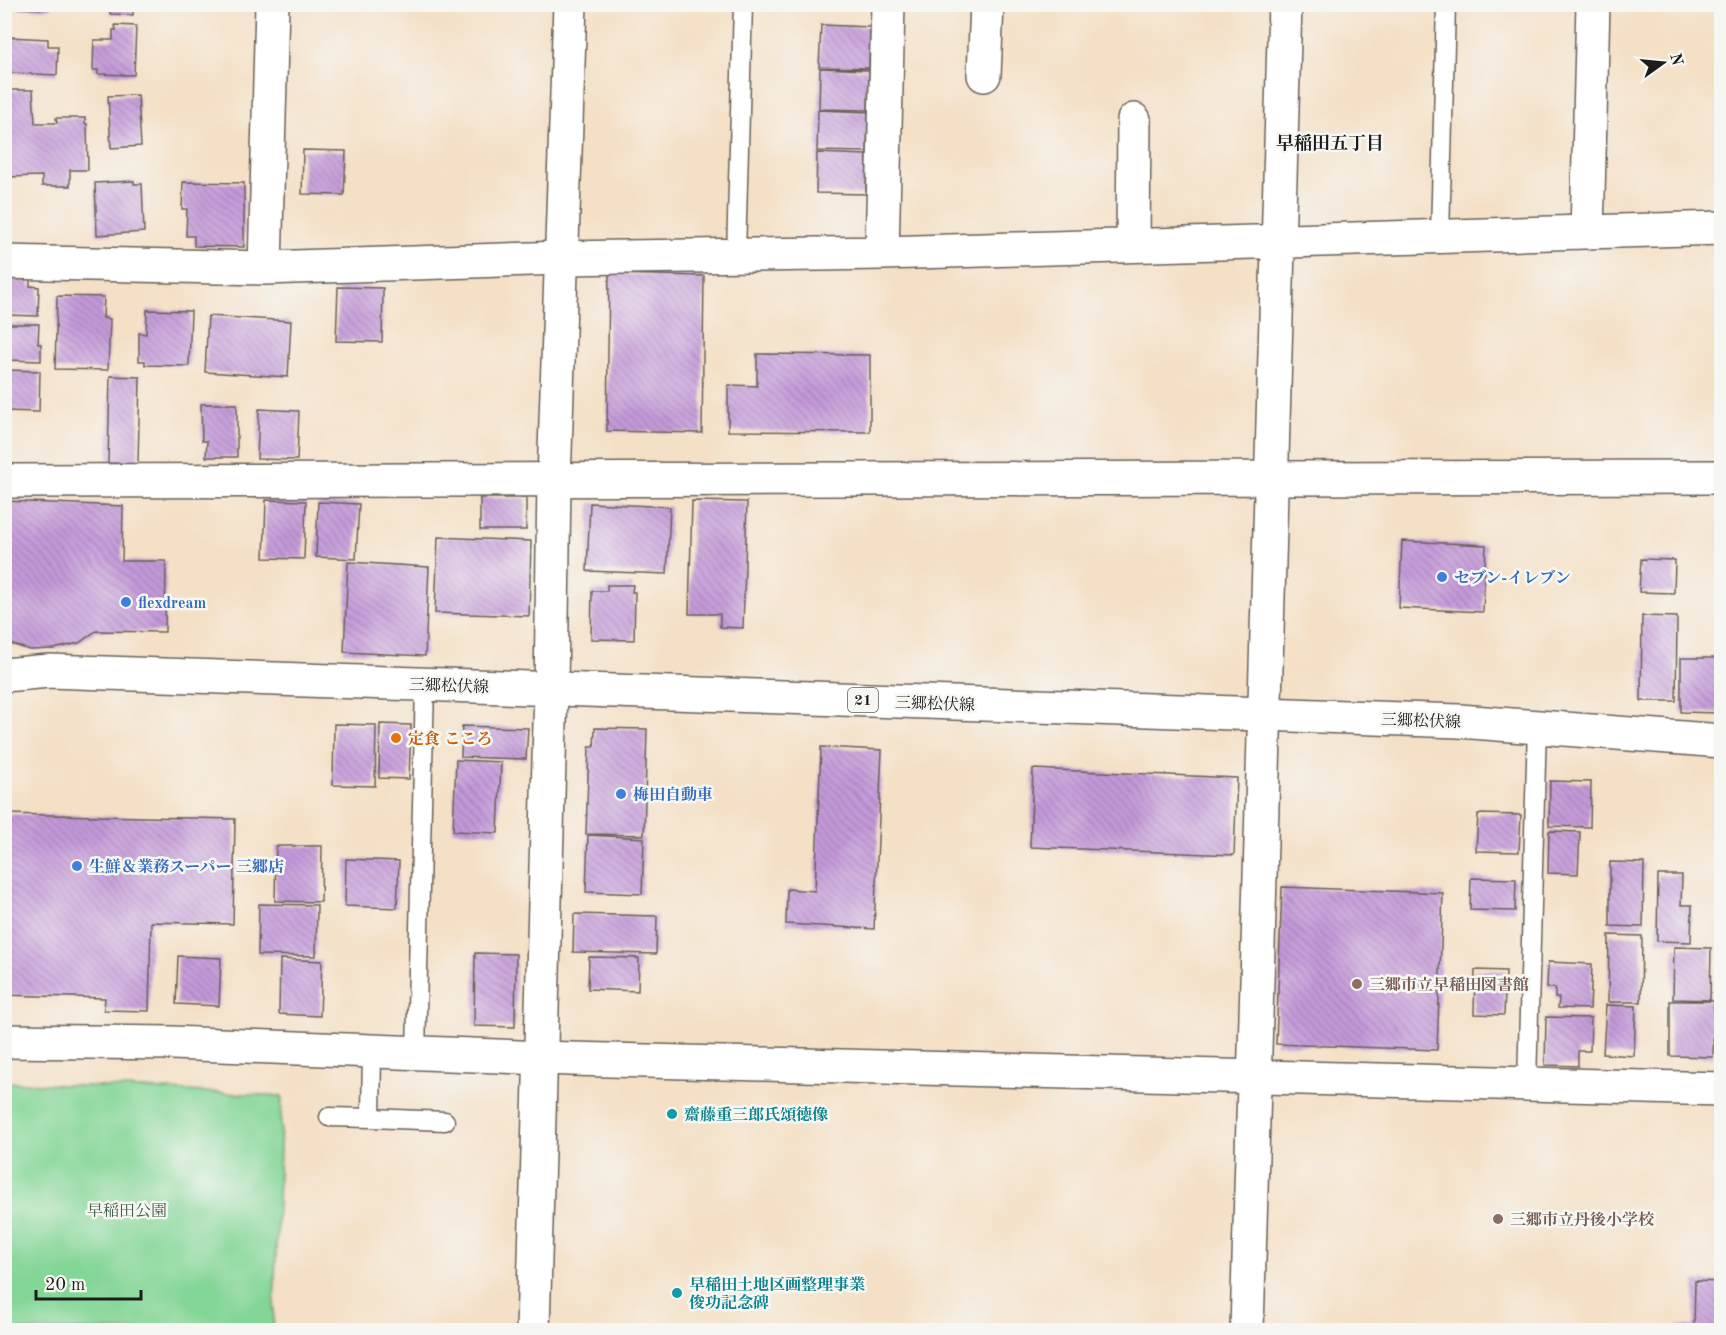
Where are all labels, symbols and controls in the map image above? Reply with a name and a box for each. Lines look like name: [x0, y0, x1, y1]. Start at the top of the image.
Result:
north arrow: [1633, 33, 1693, 93]
text: N: [1666, 52, 1685, 68]
district label: 早稲田五丁目: [1276, 133, 1384, 153]
place label: セブン-イレブン: [1454, 569, 1571, 587]
marker: セブン-イレブン: [1435, 570, 1449, 584]
marker: flexdream: [119, 595, 133, 609]
place label: flexdream: [138, 596, 207, 612]
street label: 三郷松伏線: [409, 676, 489, 696]
road number: 21: [848, 688, 878, 712]
street label: 三郷松伏線: [895, 694, 975, 714]
street label: 三郷松伏線: [1381, 711, 1461, 731]
place label: 定食 こころ: [408, 730, 492, 748]
marker: 定食 こころ: [389, 731, 403, 745]
place label: 梅田自動車: [633, 786, 713, 804]
marker: 梅田自動車: [614, 787, 628, 801]
place label: 生鮮＆業務スーパー 三郷店: [89, 858, 284, 876]
marker: 生鮮＆業務スーパー 三郷店: [70, 859, 84, 873]
place label: 三郷市立早稲田図書館: [1369, 976, 1529, 994]
marker: 三郷市立早稲田図書館: [1350, 977, 1364, 991]
place label: 齋藤重三郎氏頌徳像: [684, 1106, 828, 1124]
marker: 齋藤重三郎氏頌徳像: [665, 1107, 679, 1121]
park label: 早稲田公園: [87, 1202, 167, 1220]
place label: 三郷市立丹後小学校: [1510, 1211, 1655, 1229]
marker: 三郷市立丹後小学校: [1491, 1212, 1505, 1226]
scale bar: [36, 1263, 141, 1301]
text: 20 m: [45, 1276, 85, 1294]
place label: 早稲田土地区画整理事業 俊功記念碑: [689, 1276, 865, 1312]
marker: 早稲田土地区画整理事業 俊功記念碑: [670, 1286, 684, 1300]

